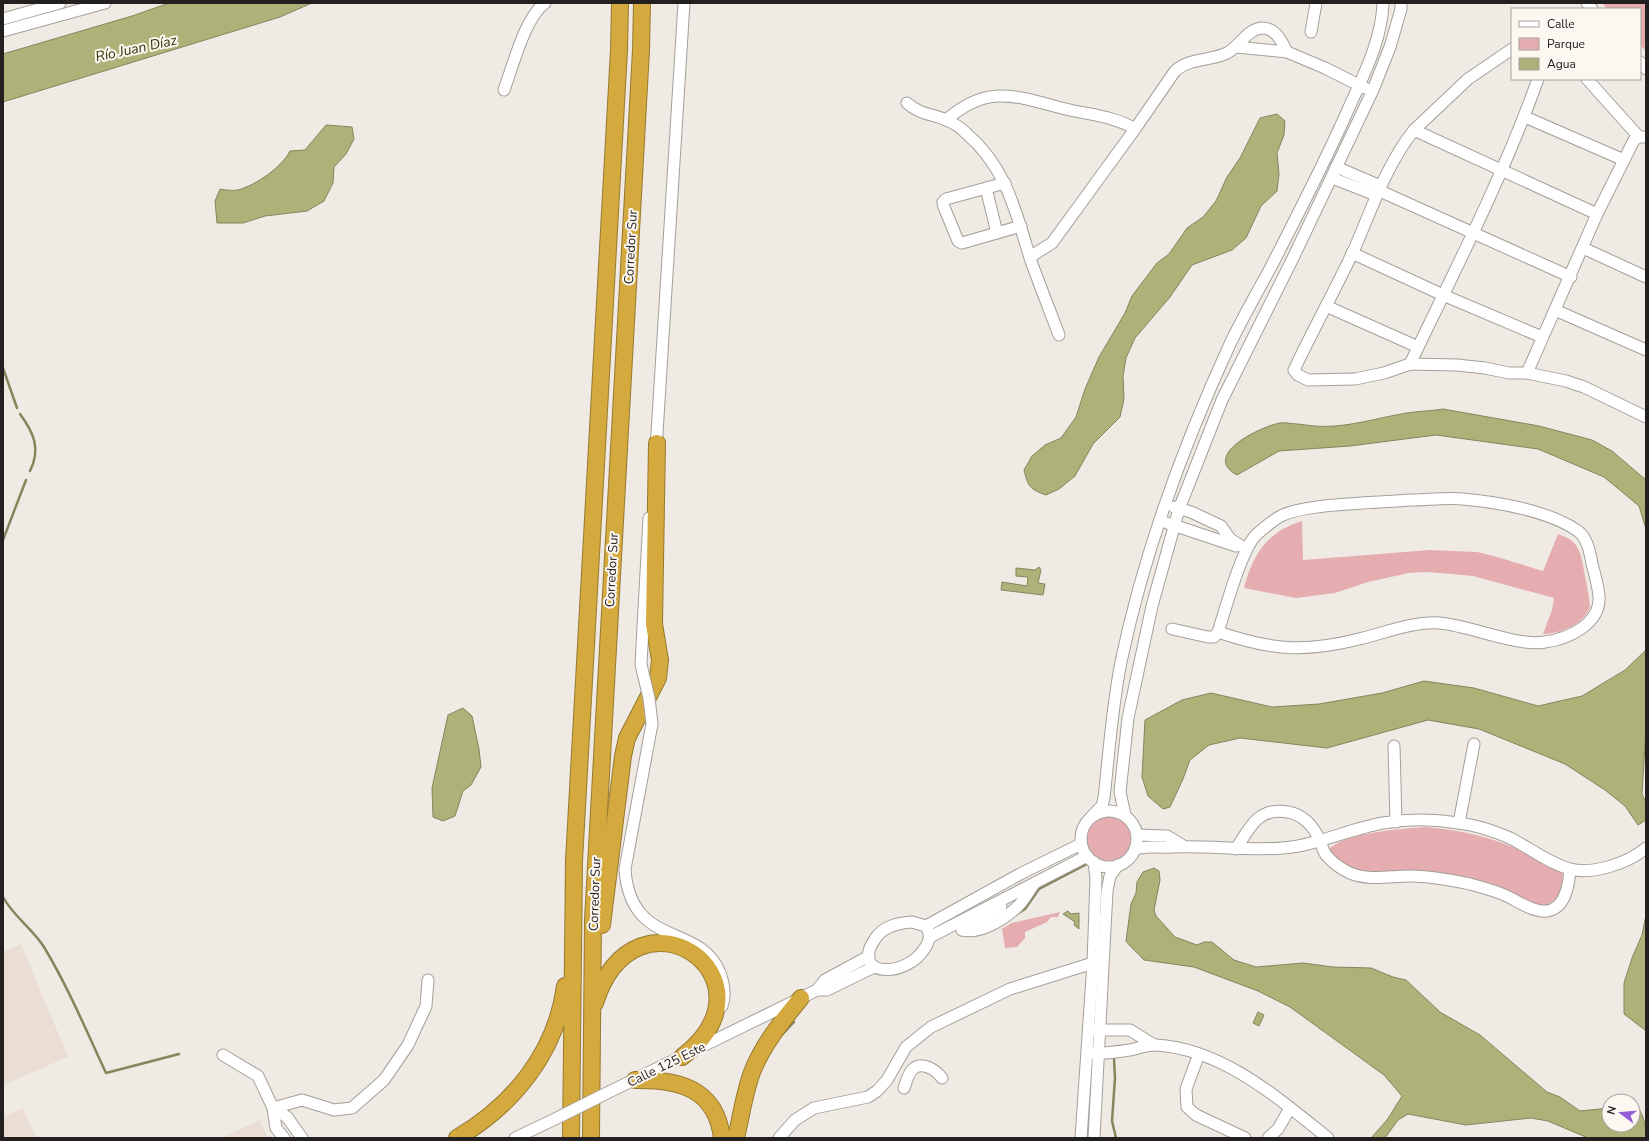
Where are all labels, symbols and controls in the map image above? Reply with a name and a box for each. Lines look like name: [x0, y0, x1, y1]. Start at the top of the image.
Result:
legend: [1511, 8, 1641, 80]
text: Calle: [1547, 16, 1575, 32]
water label: Río Juan Díaz: [94, 30, 179, 66]
text: Parque: [1547, 36, 1585, 52]
text: Agua: [1547, 56, 1576, 72]
street label: Corredor Sur: [620, 209, 642, 285]
street label: Corredor Sur: [601, 532, 623, 608]
street label: Corredor Sur: [585, 856, 605, 932]
street label: Calle 125 Este: [624, 1038, 709, 1092]
north arrow: [1601, 1093, 1641, 1133]
text: N: [1604, 1104, 1620, 1116]

